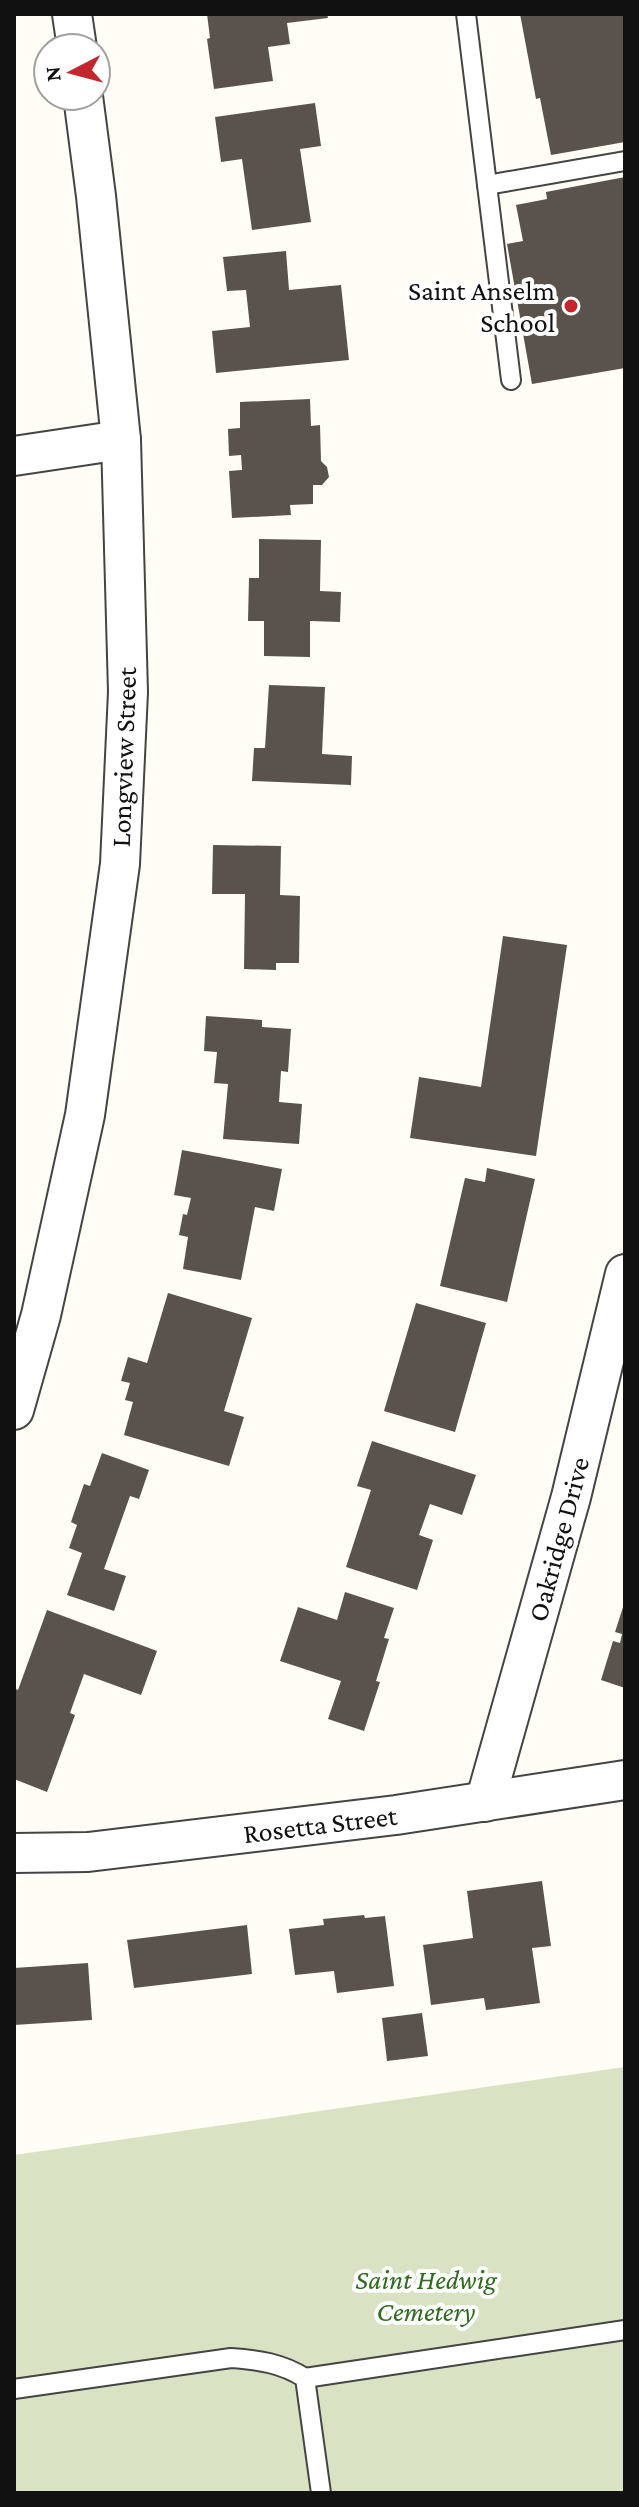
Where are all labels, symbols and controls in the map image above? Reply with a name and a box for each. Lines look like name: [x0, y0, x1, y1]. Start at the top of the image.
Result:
north arrow: [32, 32, 112, 112]
text: N: [39, 65, 66, 83]
place label: Saint Anselm School: [408, 275, 555, 338]
marker: Saint Anselm School: [562, 297, 580, 315]
street label: Longview Street: [105, 666, 142, 848]
street label: Oakridge Drive: [522, 1454, 595, 1625]
street label: Rosetta Street: [241, 1800, 399, 1849]
park label: Saint Hedwig Cemetery: [355, 2264, 498, 2327]

